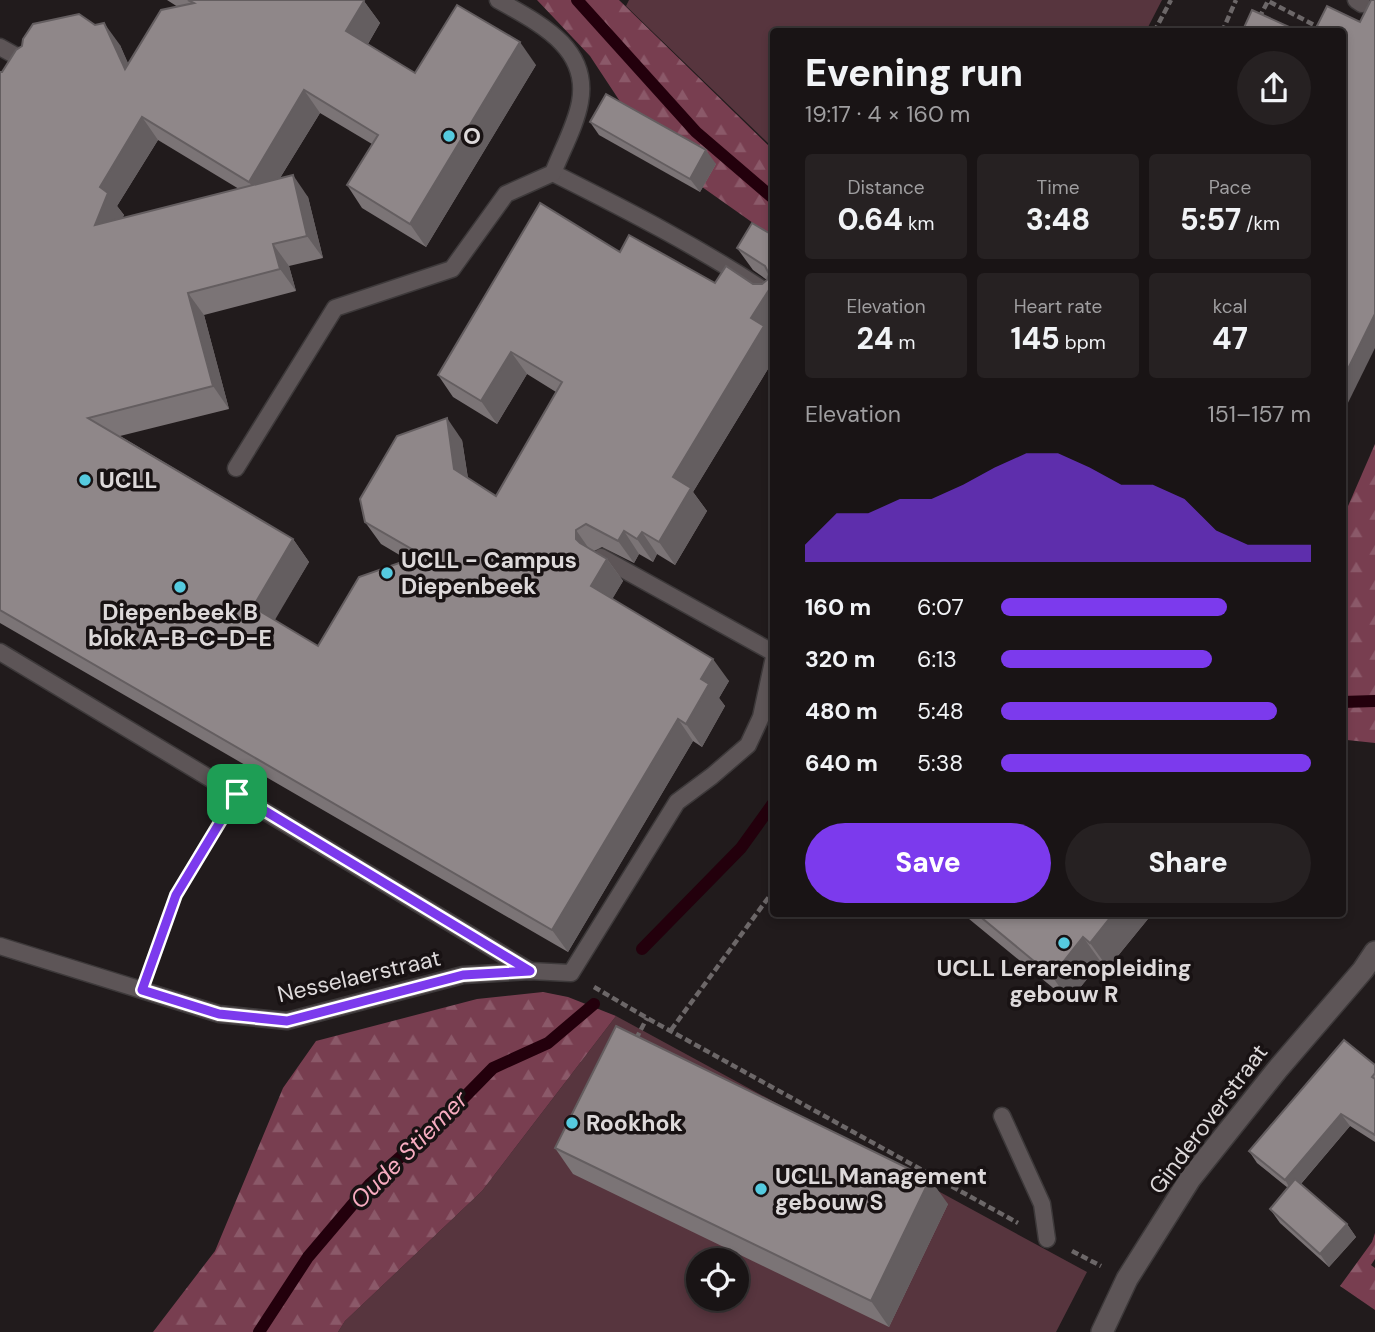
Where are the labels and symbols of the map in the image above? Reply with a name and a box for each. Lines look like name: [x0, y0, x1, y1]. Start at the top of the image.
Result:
place label: O: [463, 121, 481, 151]
marker: O: [441, 128, 457, 144]
place label: UCLL: [99, 465, 157, 495]
marker: UCLL: [77, 472, 93, 488]
place label: UCLL - Campus Diepenbeek: [401, 545, 577, 601]
marker: UCLL - Campus Diepenbeek: [379, 565, 395, 581]
marker: Diepenbeek B blok A-B-C-D-E: [172, 579, 188, 595]
place label: Diepenbeek B blok A-B-C-D-E: [88, 597, 272, 653]
pin: [207, 764, 267, 824]
marker: UCLL Lerarenopleiding gebouw R: [1056, 935, 1072, 951]
street label: Nesselaerstraat: [274, 943, 444, 1009]
place label: UCLL Lerarenopleiding gebouw R: [937, 953, 1191, 1009]
street label: Ginderoverstraat: [1142, 1038, 1274, 1200]
water label: Oude Stiemer: [343, 1083, 475, 1215]
place label: Rookhok: [586, 1108, 683, 1138]
marker: Rookhok: [564, 1115, 580, 1131]
place label: UCLL Management gebouw S: [775, 1161, 987, 1217]
marker: UCLL Management gebouw S: [753, 1181, 769, 1197]

